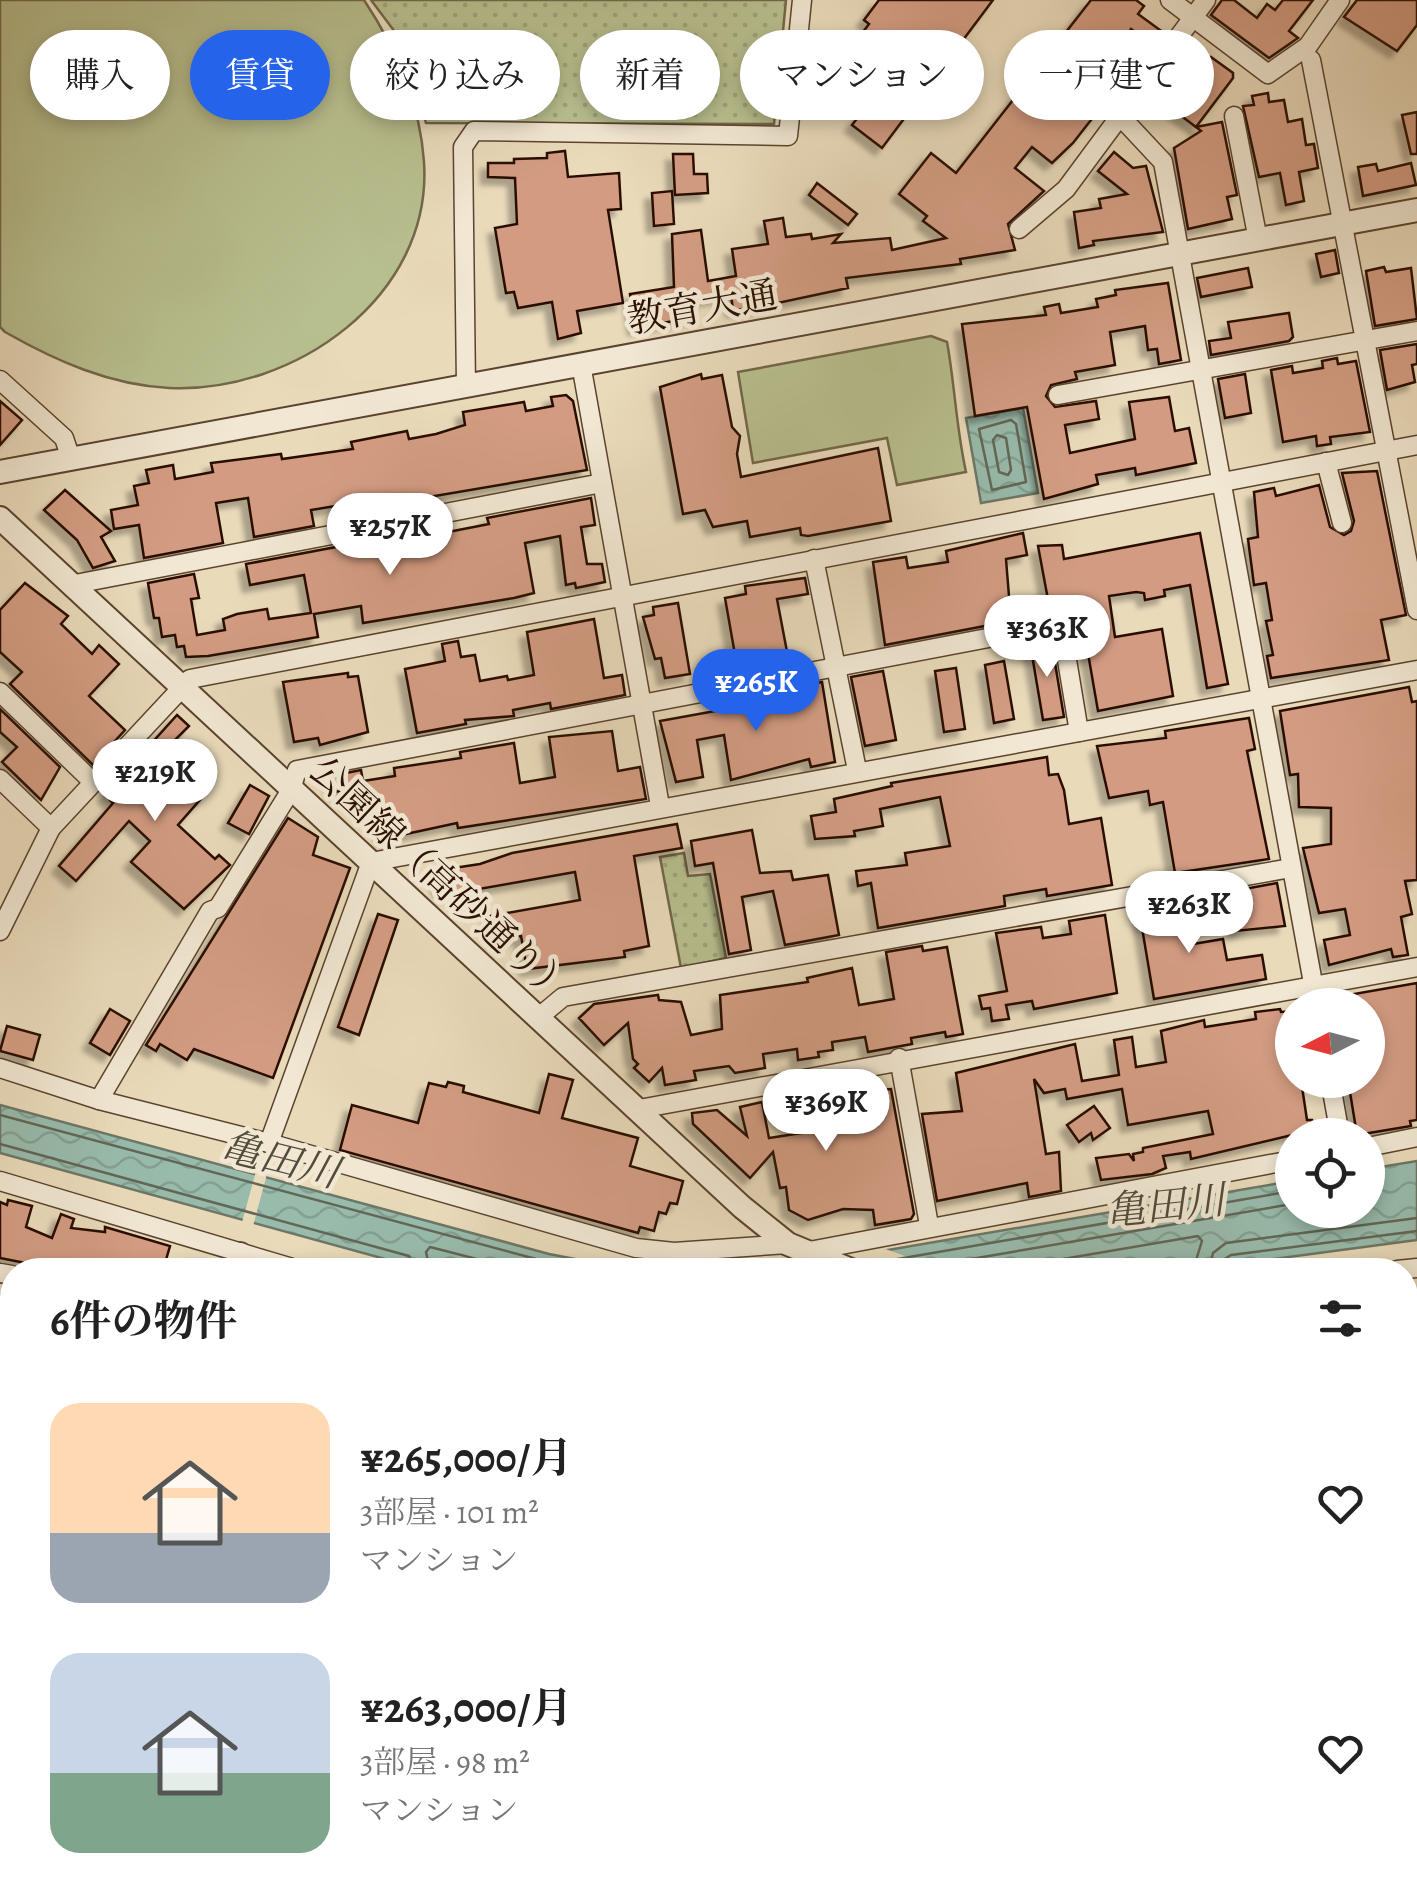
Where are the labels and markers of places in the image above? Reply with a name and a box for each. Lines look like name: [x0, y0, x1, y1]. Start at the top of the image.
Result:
pin: ¥257K: [320, 493, 460, 578]
pin: ¥363K: [977, 595, 1117, 680]
pin: ¥265K: [686, 649, 826, 734]
pin: ¥219K: [85, 739, 225, 824]
pin: ¥263K: [1119, 871, 1259, 956]
pin: ¥369K: [756, 1069, 896, 1154]

